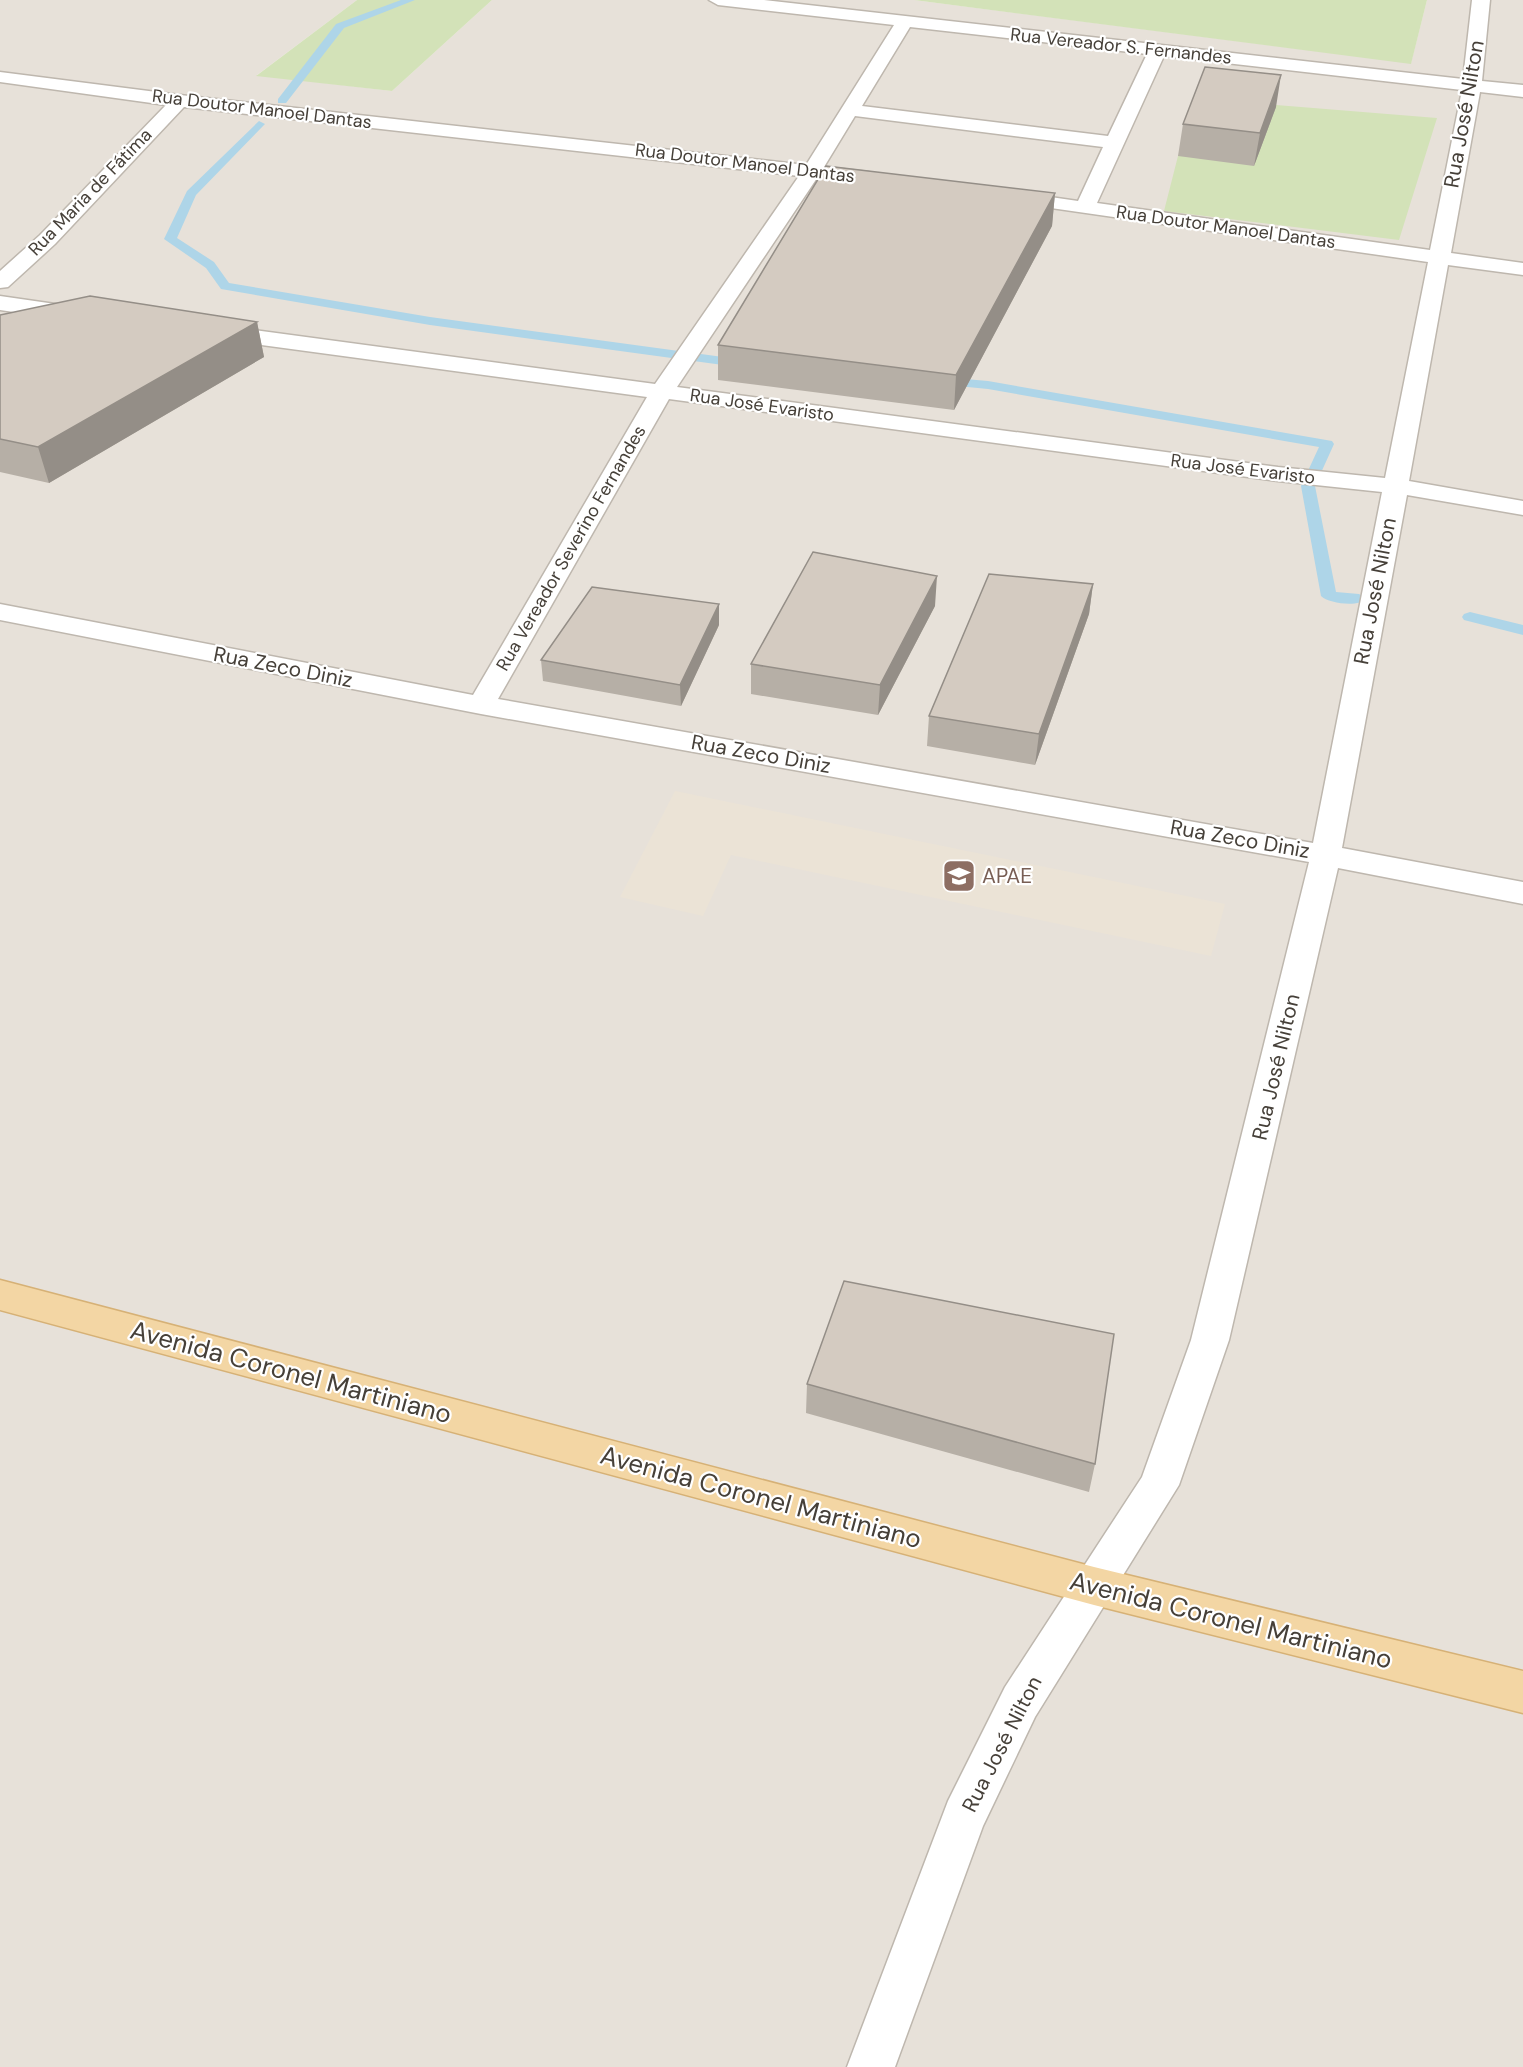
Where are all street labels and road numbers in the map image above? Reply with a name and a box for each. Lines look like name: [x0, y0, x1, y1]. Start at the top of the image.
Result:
street label: Rua Vereador S. Fernandes: [1009, 22, 1233, 70]
street label: Rua José Nilton: [1437, 38, 1491, 190]
street label: Rua Doutor Manoel Dantas: [151, 84, 373, 134]
street label: Rua Maria de Fátima: [23, 123, 157, 261]
street label: Rua Doutor Manoel Dantas: [634, 138, 856, 188]
street label: Rua Doutor Manoel Dantas: [1115, 200, 1337, 254]
street label: Rua José Evaristo: [688, 383, 836, 427]
street label: Rua Vereador Severino Fernandes: [491, 421, 651, 675]
street label: Rua José Evaristo: [1169, 448, 1317, 490]
street label: Rua José Nilton: [1347, 515, 1403, 667]
street label: Rua Zeco Diniz: [211, 640, 355, 694]
street label: Rua Zeco Diniz: [689, 728, 833, 780]
street label: Rua Zeco Diniz: [1168, 813, 1312, 865]
street label: Rua José Nilton: [1246, 991, 1306, 1143]
street label: Avenida Coronel Martiniano: [127, 1313, 455, 1431]
street label: Avenida Coronel Martiniano: [597, 1438, 925, 1556]
street label: Avenida Coronel Martiniano: [1066, 1563, 1396, 1677]
street label: Rua José Nilton: [956, 1671, 1048, 1817]

